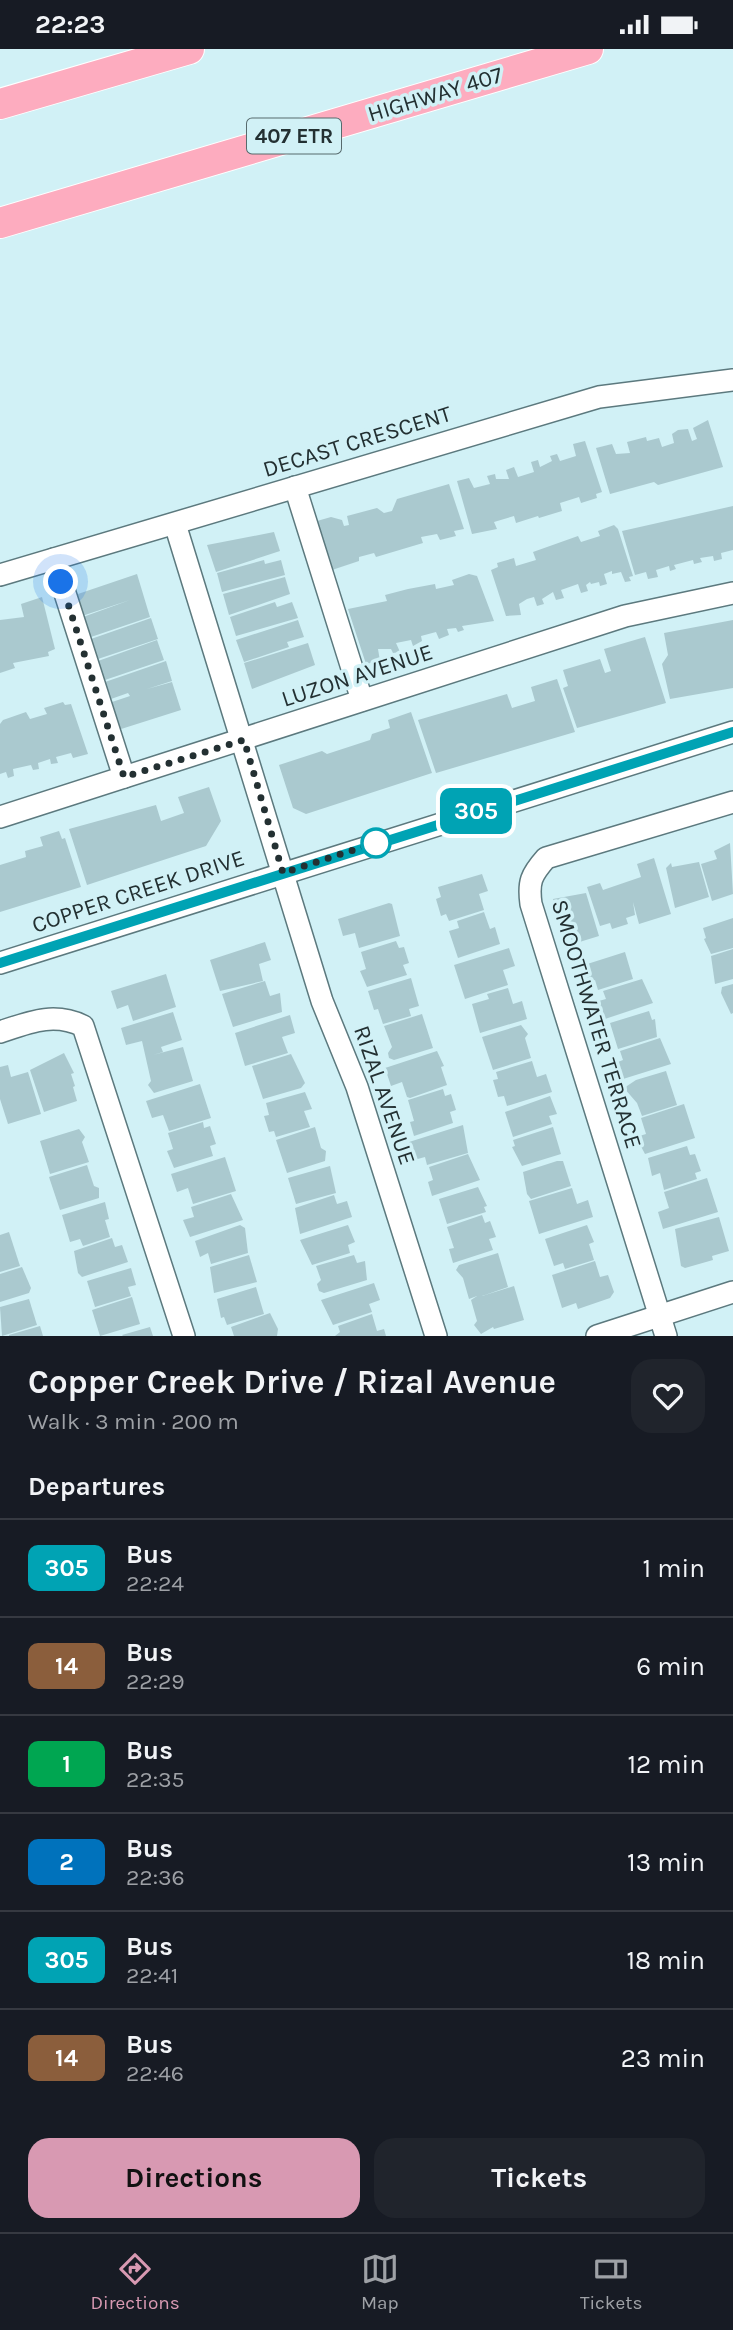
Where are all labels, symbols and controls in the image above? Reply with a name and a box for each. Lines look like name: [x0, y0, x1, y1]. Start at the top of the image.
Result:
text: 22:23: [35, 9, 105, 40]
street label: HIGHWAY 407: [364, 61, 506, 128]
road number: 407 ETR: [247, 119, 341, 153]
street label: DECAST CRESCENT: [260, 400, 455, 483]
your location: [43, 564, 78, 599]
street label: LUZON AVENUE: [278, 638, 436, 713]
line badge: 305: [436, 788, 516, 834]
text: 305: [454, 797, 498, 825]
unlabelled marker: [361, 828, 391, 858]
street label: COPPER CREEK DRIVE: [28, 844, 248, 939]
street label: SMOOTHWATER TERRACE: [546, 896, 647, 1152]
street label: RIZAL AVENUE: [348, 1022, 421, 1168]
button: heart: [631, 1359, 705, 1433]
text: Copper Creek Drive / Rizal Avenue: [28, 1363, 556, 1401]
text: Walk · 3 min · 200 m: [28, 1408, 239, 1435]
text: Departures: [28, 1471, 165, 1502]
text: Bus: [126, 1539, 173, 1570]
text: 1 min: [642, 1553, 705, 1584]
text: 305: [44, 1554, 89, 1582]
text: 22:24: [126, 1570, 184, 1597]
text: Bus: [126, 1637, 173, 1668]
text: 6 min: [636, 1651, 705, 1682]
text: 14: [55, 1652, 78, 1680]
text: 22:29: [126, 1668, 185, 1695]
text: Bus: [126, 1735, 173, 1766]
text: 12 min: [627, 1749, 705, 1780]
text: 1: [62, 1750, 71, 1778]
text: 22:35: [126, 1766, 185, 1793]
text: Bus: [126, 1833, 173, 1864]
text: 13 min: [627, 1847, 705, 1878]
text: 2: [59, 1848, 74, 1876]
text: 22:36: [126, 1864, 185, 1891]
text: Bus: [126, 1931, 173, 1962]
text: 18 min: [626, 1945, 705, 1976]
text: 305: [44, 1946, 89, 1974]
text: 22:41: [126, 1962, 178, 1989]
text: Bus: [126, 2029, 173, 2060]
text: 23 min: [621, 2043, 705, 2074]
text: 14: [55, 2044, 78, 2072]
text: 22:46: [126, 2060, 184, 2087]
button: Directions: [28, 2138, 360, 2218]
button: Tickets: [374, 2138, 705, 2218]
tab: Directions: [91, 2250, 180, 2314]
tab: Map: [361, 2250, 399, 2314]
tab: Tickets: [580, 2250, 642, 2314]

